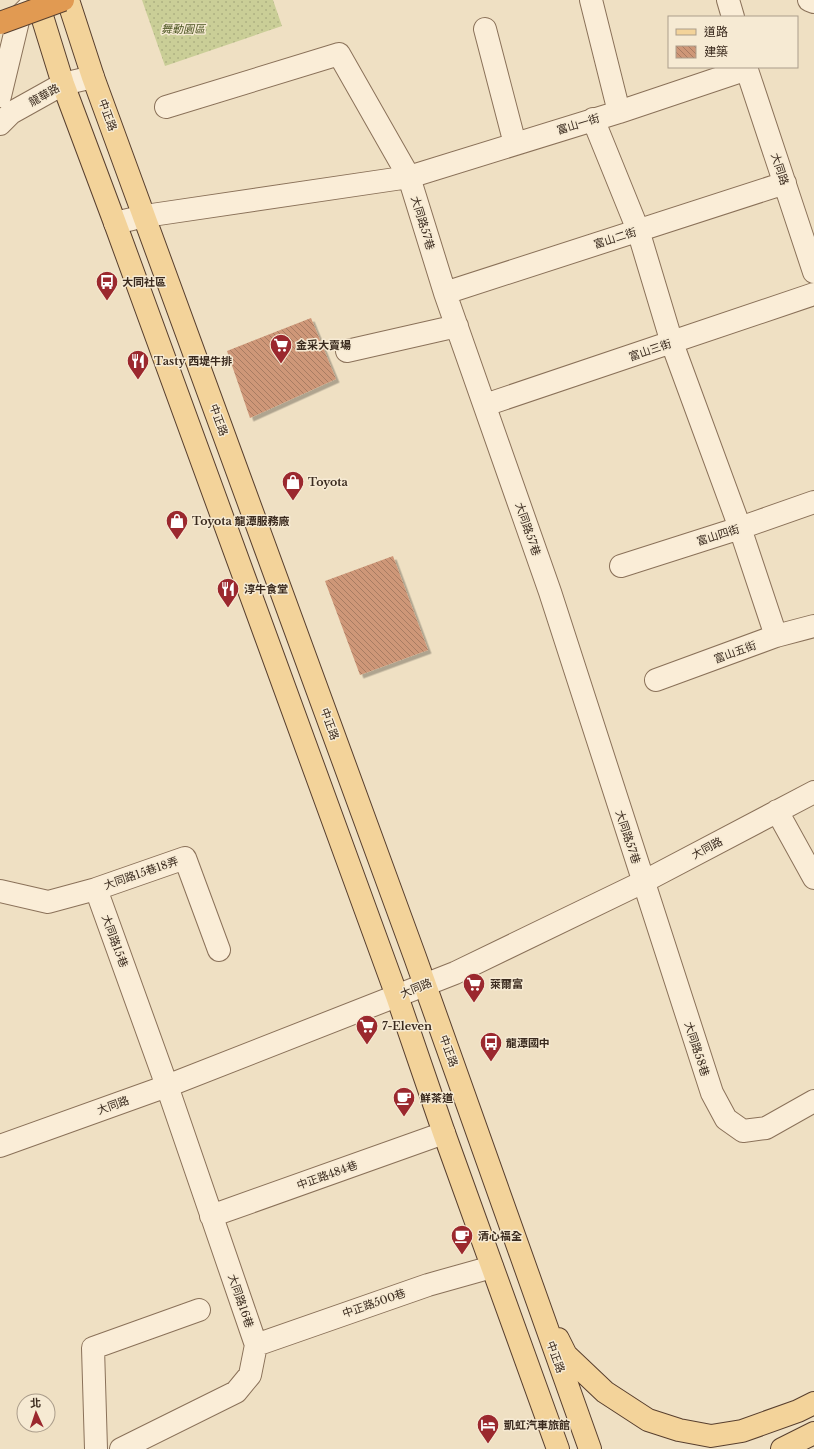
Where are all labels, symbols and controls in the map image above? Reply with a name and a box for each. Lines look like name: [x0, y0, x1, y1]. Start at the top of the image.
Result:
legend: [668, 16, 798, 68]
park label: 舞動園區: [161, 22, 207, 36]
text: 道路: [704, 24, 728, 39]
text: 建築: [704, 44, 728, 59]
street label: 龍華路: [26, 81, 62, 109]
street label: 中正路: [96, 97, 120, 133]
street label: 富山一街: [555, 111, 601, 137]
street label: 大同路: [768, 151, 792, 187]
street label: 大同路57巷: [408, 194, 438, 252]
street label: 富山二街: [592, 225, 638, 251]
bus stop icon: 大同社區: [94, 269, 120, 302]
place label: 大同社區: [122, 275, 166, 289]
supermarket icon: 金采大賣場: [268, 332, 294, 365]
street label: 富山三街: [627, 336, 673, 364]
place label: 金采大賣場: [296, 338, 351, 352]
restaurant icon: Tasty 西堤牛排: [125, 348, 151, 381]
place label: Tasty 西堤牛排: [154, 354, 232, 368]
street label: 中正路: [207, 402, 231, 438]
shop icon: Toyota: [280, 469, 306, 502]
place label: Toyota: [308, 475, 349, 489]
street label: 大同路57巷: [512, 500, 544, 558]
shop icon: Toyota 龍潭服務廠: [164, 508, 190, 541]
place label: Toyota 龍潭服務廠: [192, 514, 290, 528]
street label: 富山四街: [695, 522, 741, 548]
restaurant icon: 淳牛食堂: [215, 576, 241, 609]
place label: 淳牛食堂: [244, 582, 288, 596]
street label: 富山五街: [712, 638, 758, 666]
street label: 中正路: [318, 706, 342, 742]
street label: 大同路57巷: [613, 808, 643, 866]
street label: 大同路: [689, 834, 725, 862]
street label: 大同路15巷18弄: [102, 854, 180, 892]
street label: 大同路15巷: [99, 913, 131, 969]
supermarket icon: 萊爾富: [461, 971, 487, 1004]
street label: 大同路: [398, 975, 434, 1001]
place label: 萊爾富: [490, 977, 523, 991]
supermarket icon: 7-Eleven: [354, 1013, 380, 1046]
place label: 7-Eleven: [382, 1019, 432, 1033]
street label: 大同路58巷: [682, 1020, 712, 1078]
bus stop icon: 龍潭國中: [478, 1030, 504, 1063]
street label: 中正路: [437, 1033, 461, 1069]
place label: 龍潭國中: [506, 1036, 550, 1050]
cafe icon: 鮮茶道: [391, 1085, 417, 1118]
place label: 鮮茶道: [420, 1091, 454, 1105]
street label: 大同路: [95, 1093, 131, 1117]
street label: 中正路484巷: [295, 1158, 359, 1192]
cafe icon: 清心福全: [449, 1223, 475, 1256]
place label: 清心福全: [478, 1229, 522, 1243]
street label: 大同路16巷: [225, 1272, 257, 1330]
street label: 中正路500巷: [341, 1286, 407, 1320]
street label: 中正路: [544, 1339, 568, 1375]
north arrow: [16, 1393, 56, 1433]
text: 北: [30, 1396, 41, 1410]
hotel icon: 凱虹汽車旅館: [475, 1412, 501, 1445]
place label: 凱虹汽車旅館: [504, 1418, 570, 1432]

